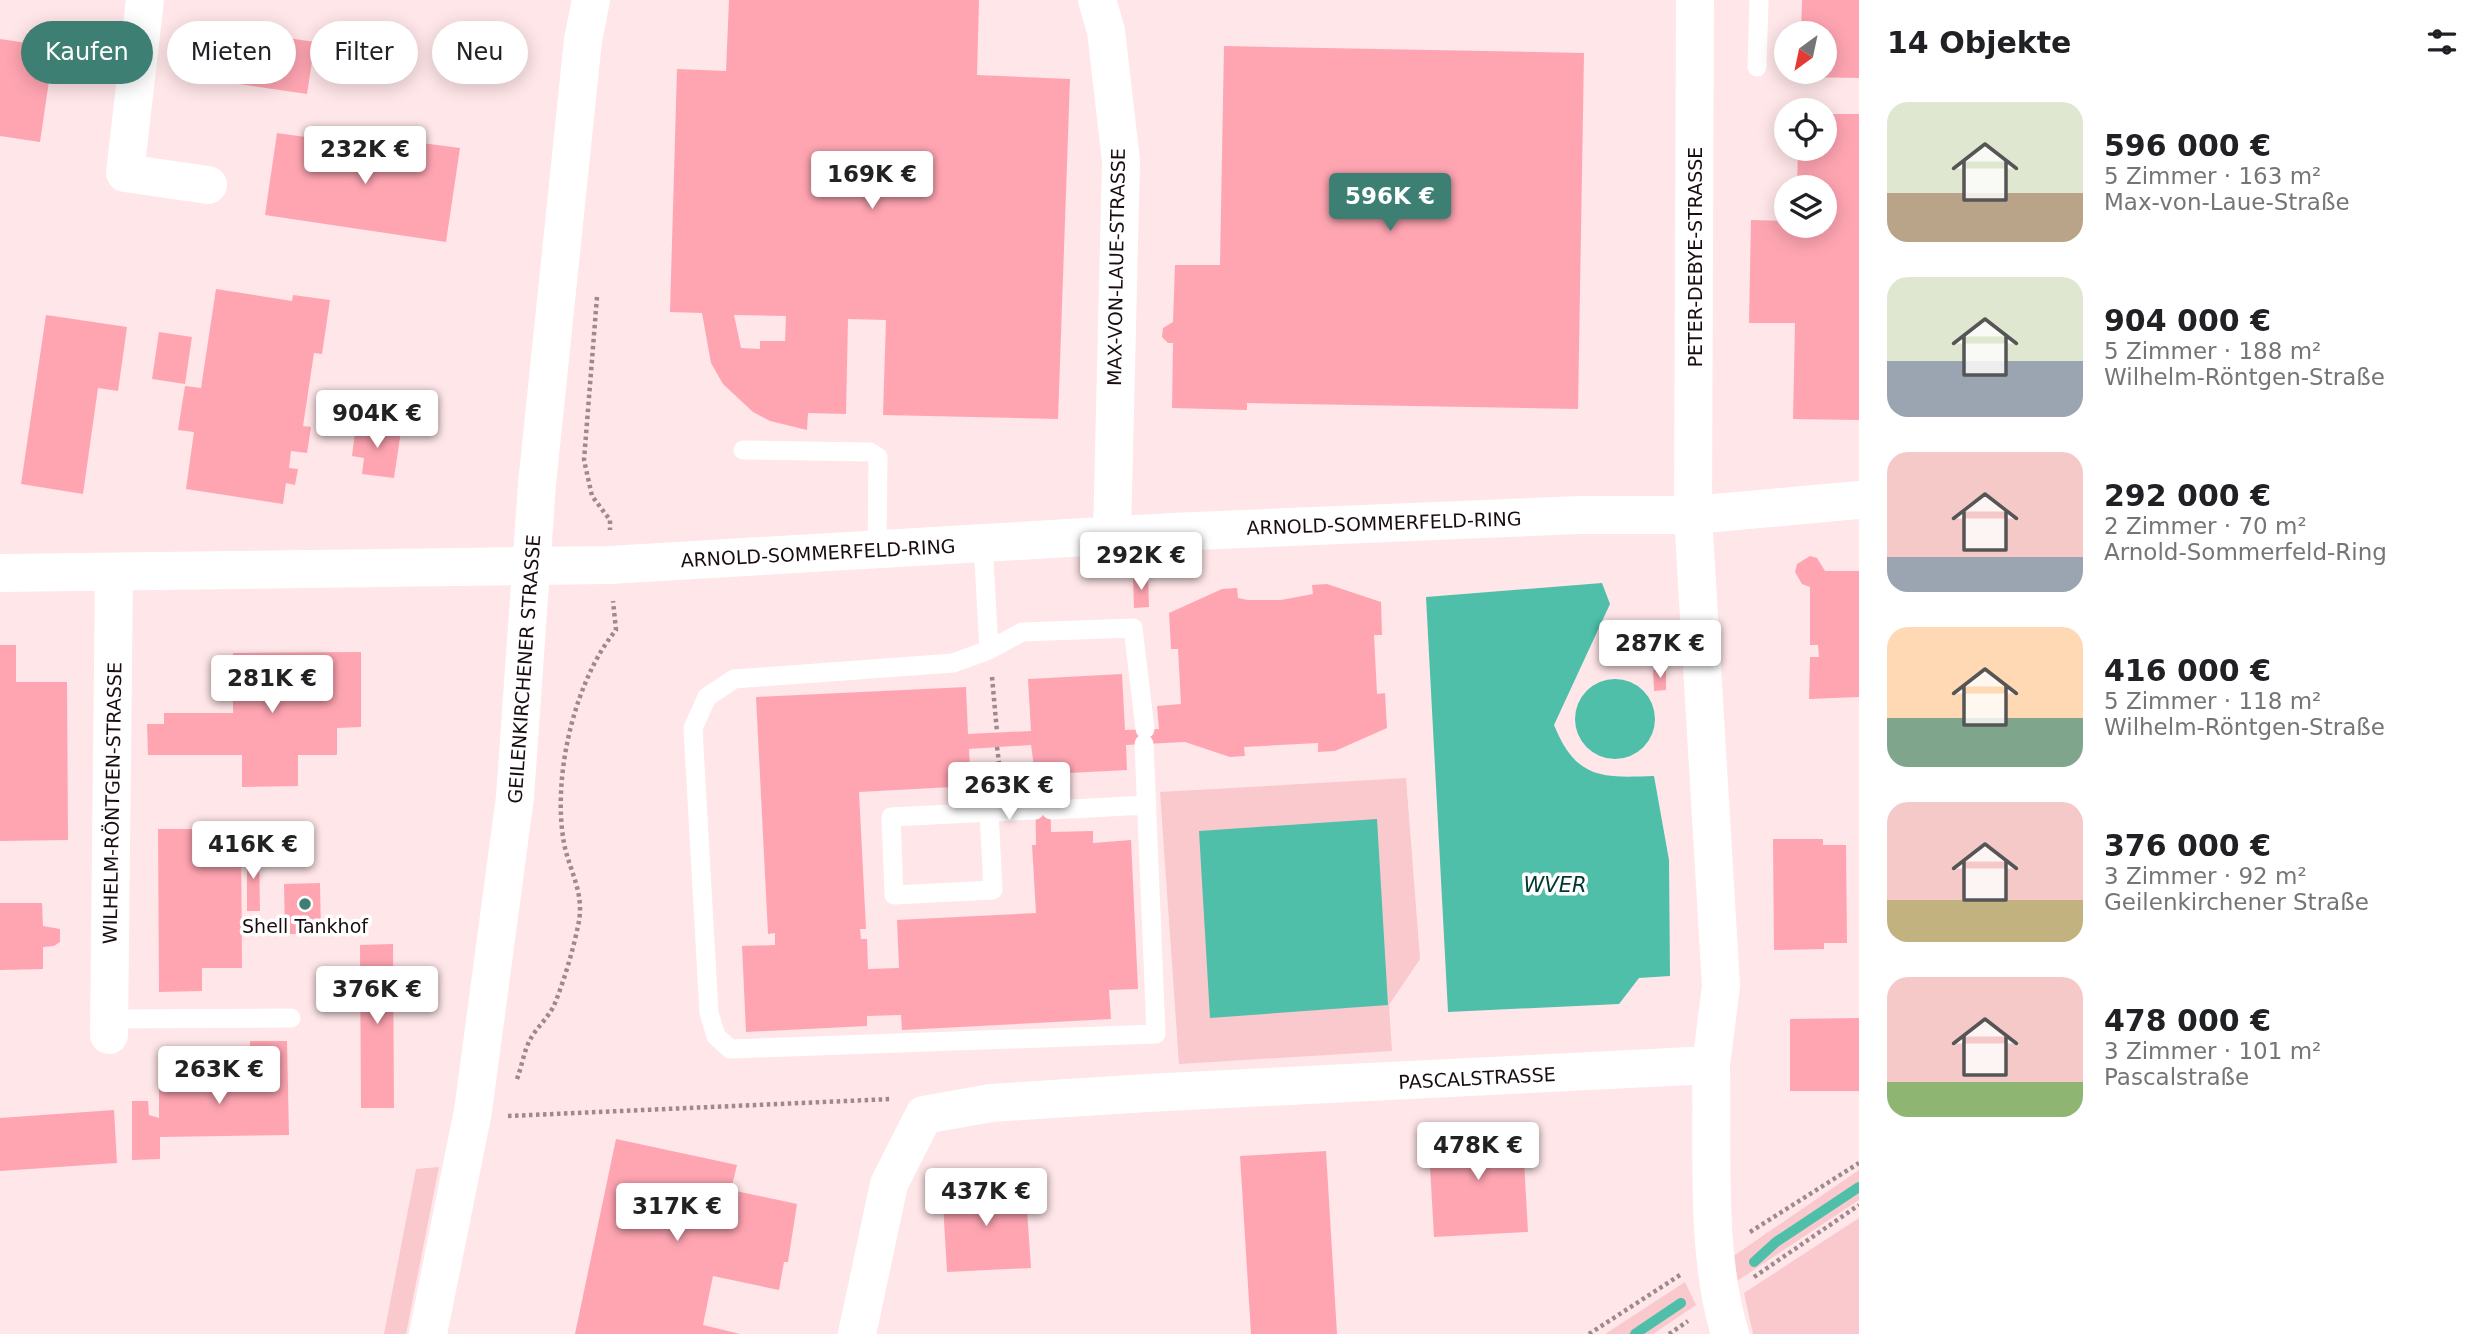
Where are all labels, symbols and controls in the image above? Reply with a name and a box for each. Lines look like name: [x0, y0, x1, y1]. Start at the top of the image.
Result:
chip: Kaufen: [21, 21, 153, 84]
chip: Mieten: [167, 21, 296, 84]
chip: Filter: [310, 21, 418, 84]
chip: Neu: [432, 21, 528, 84]
north arrow: [1774, 21, 1838, 84]
map controls: [1774, 21, 1837, 238]
icon: filters: [2423, 23, 2461, 61]
text: 14 Objekte: [1887, 25, 2071, 60]
button: locate: [1774, 98, 1837, 161]
pin: 232K €: [308, 127, 422, 186]
text: 596 000 €: [2104, 128, 2271, 163]
icon: home: [1943, 130, 2027, 214]
text: 232K €: [320, 136, 410, 162]
street label: PETER-DEBYE-STRASSE: [1684, 147, 1706, 367]
street label: MAX-VON-LAUE-STRASSE: [1103, 148, 1129, 386]
pin: 169K €: [815, 152, 929, 211]
text: 169K €: [827, 161, 917, 187]
text: 5 Zimmer · 163 m²: [2104, 163, 2321, 189]
pin: 596K €: [1333, 174, 1447, 233]
button: layers: [1774, 175, 1837, 238]
text: 596K €: [1345, 183, 1435, 209]
text: Max-von-Laue-Straße: [2104, 189, 2350, 215]
text: 904 000 €: [2104, 303, 2271, 338]
icon: home: [1943, 305, 2027, 389]
text: 5 Zimmer · 188 m²: [2104, 338, 2321, 364]
text: Wilhelm-Röntgen-Straße: [2104, 364, 2385, 390]
pin: 904K €: [320, 391, 434, 450]
text: 904K €: [332, 400, 422, 426]
text: 292 000 €: [2104, 478, 2271, 513]
icon: home: [1943, 480, 2027, 564]
street label: ARNOLD-SOMMERFELD-RING: [1246, 507, 1522, 539]
text: 2 Zimmer · 70 m²: [2104, 513, 2307, 539]
pin: 292K €: [1084, 532, 1198, 592]
street label: GEILENKIRCHENER STRASSE: [504, 534, 544, 804]
street label: ARNOLD-SOMMERFELD-RING: [680, 535, 956, 571]
text: Arnold-Sommerfeld-Ring: [2104, 539, 2387, 565]
text: 292K €: [1096, 542, 1186, 568]
pin: 287K €: [1603, 620, 1717, 680]
text: 287K €: [1615, 630, 1705, 656]
text: 416 000 €: [2104, 653, 2271, 688]
icon: home: [1943, 655, 2027, 739]
pin: 281K €: [215, 656, 329, 715]
street label: WILHELM-RÖNTGEN-STRASSE: [99, 662, 125, 944]
text: 281K €: [227, 665, 317, 691]
text: 5 Zimmer · 118 m²: [2104, 688, 2321, 714]
text: Wilhelm-Röntgen-Straße: [2104, 714, 2385, 740]
pin: 263K €: [952, 762, 1066, 822]
text: 263K €: [964, 772, 1054, 798]
pin: 416K €: [196, 822, 310, 881]
text: 376 000 €: [2104, 828, 2271, 863]
icon: home: [1943, 830, 2027, 914]
text: 416K €: [208, 831, 298, 857]
text: 3 Zimmer · 92 m²: [2104, 863, 2307, 889]
water label: WVER: [1524, 873, 1587, 897]
text: Geilenkirchener Straße: [2104, 889, 2369, 915]
marker: Shell Tankhof: [297, 896, 313, 912]
place label: Shell Tankhof: [242, 915, 369, 937]
pin: 376K €: [320, 967, 434, 1026]
text: 376K €: [332, 976, 422, 1002]
text: 478 000 €: [2104, 1003, 2271, 1038]
icon: home: [1943, 1005, 2027, 1089]
text: 3 Zimmer · 101 m²: [2104, 1038, 2321, 1064]
pin: 263K €: [162, 1046, 276, 1106]
text: 263K €: [174, 1056, 264, 1082]
street label: PASCALSTRASSE: [1398, 1063, 1556, 1093]
text: Pascalstraße: [2104, 1064, 2249, 1090]
pin: 478K €: [1421, 1122, 1535, 1182]
text: 478K €: [1433, 1132, 1523, 1158]
pin: 437K €: [929, 1168, 1043, 1228]
text: 437K €: [941, 1178, 1031, 1204]
pin: 317K €: [620, 1184, 734, 1243]
text: 317K €: [632, 1193, 722, 1219]

